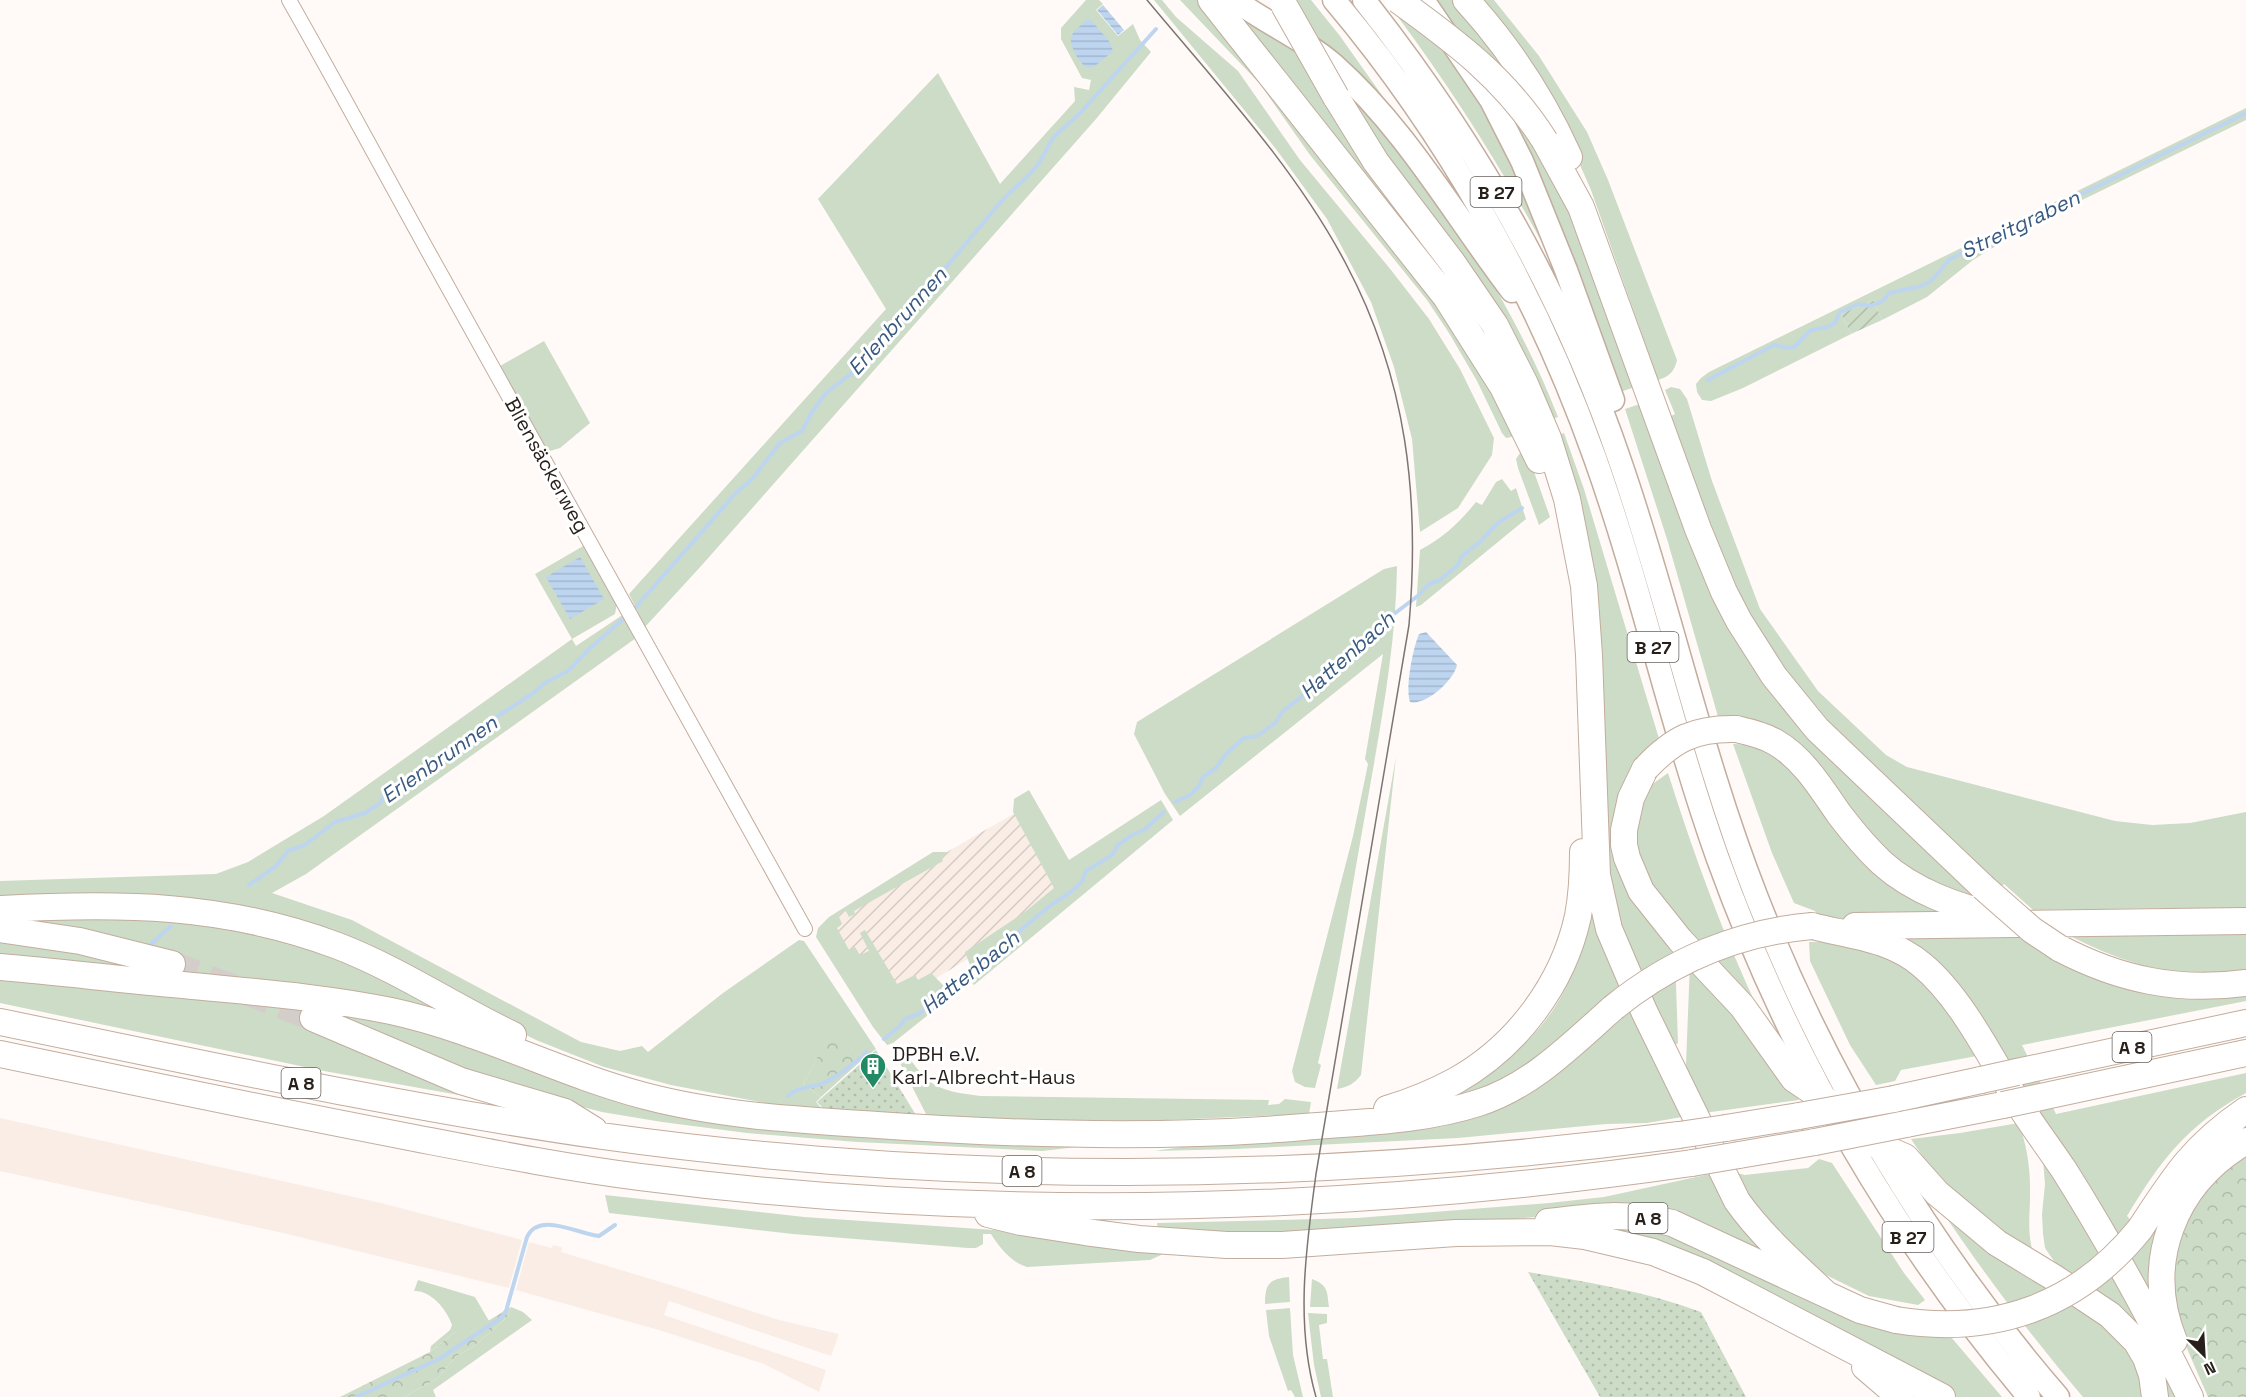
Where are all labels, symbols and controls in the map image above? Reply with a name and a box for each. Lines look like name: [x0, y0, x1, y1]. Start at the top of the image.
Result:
road number: B 27: [1470, 177, 1522, 207]
water label: Streitgraben: [1956, 183, 2085, 264]
water label: Erlenbrunnen: [842, 261, 953, 380]
street label: Bliensäckerweg: [499, 393, 595, 537]
water label: Hattenbach: [1294, 605, 1401, 705]
road number: B 27: [1628, 632, 1678, 662]
water label: Erlenbrunnen: [376, 708, 503, 809]
water label: Hattenbach: [916, 924, 1025, 1020]
road number: A 8: [2112, 1032, 2152, 1062]
place label: DPBH e.V. Karl-Albrecht-Haus: [892, 1041, 1075, 1090]
building icon: DPBH e.V. Karl-Albrecht-Haus: [858, 1051, 888, 1089]
road number: A 8: [282, 1068, 320, 1098]
road number: A 8: [1002, 1156, 1042, 1186]
road number: A 8: [1628, 1203, 1668, 1233]
road number: B 27: [1882, 1222, 1934, 1252]
north arrow: [2174, 1325, 2234, 1385]
text: N: [2201, 1356, 2219, 1380]

